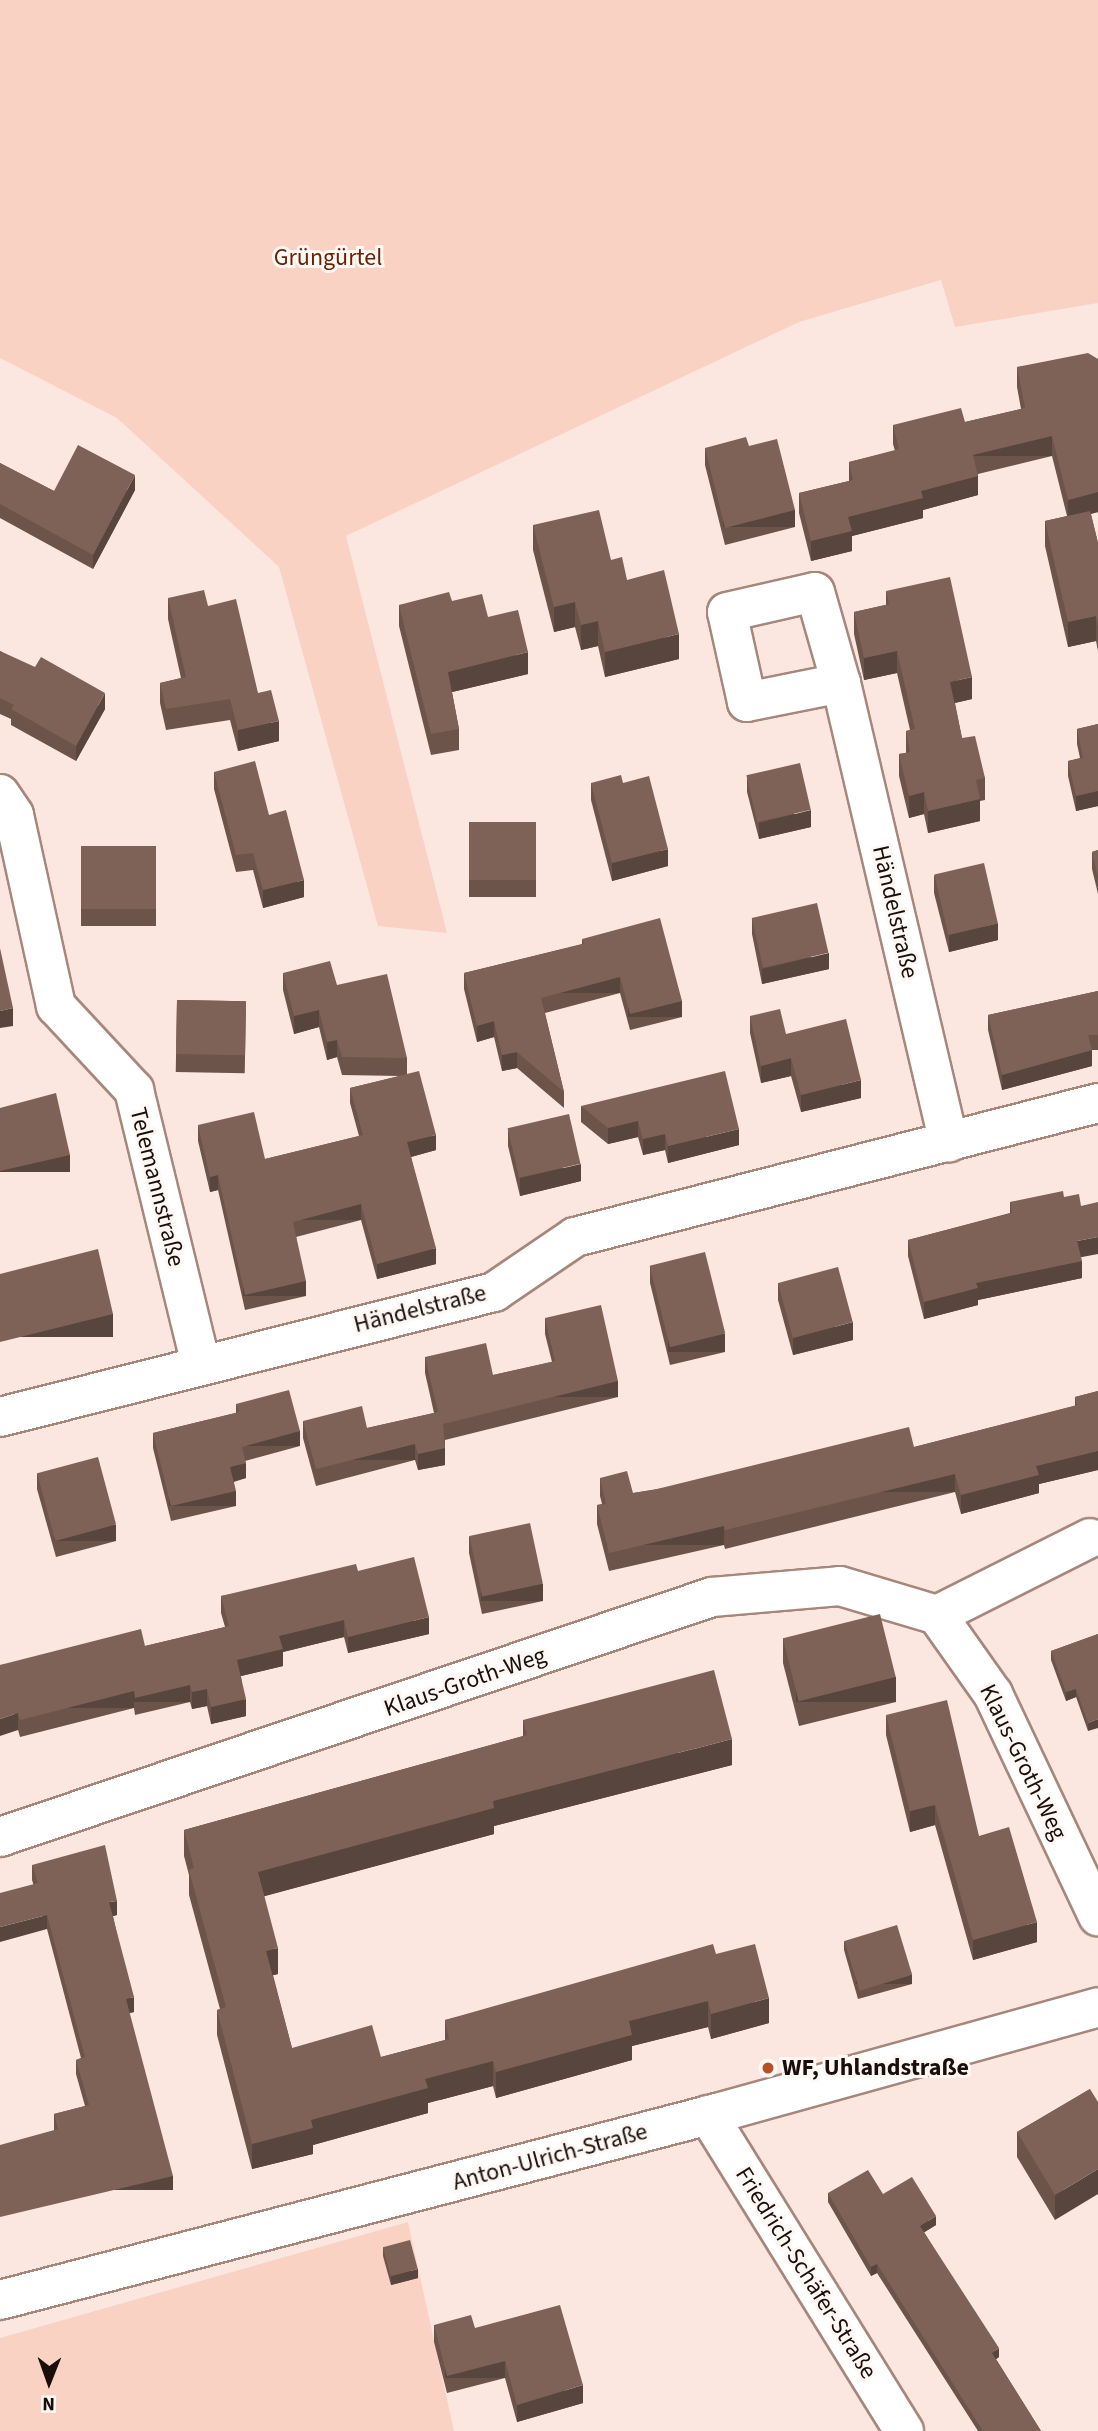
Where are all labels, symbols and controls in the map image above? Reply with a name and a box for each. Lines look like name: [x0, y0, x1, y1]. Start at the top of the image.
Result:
park label: Grüngürtel: [274, 244, 382, 272]
street label: Händelstraße: [866, 843, 924, 981]
street label: Telemannstraße: [123, 1105, 191, 1269]
street label: Händelstraße: [351, 1279, 489, 1339]
street label: Klaus-Groth-Weg: [380, 1641, 550, 1723]
street label: Klaus-Groth-Weg: [973, 1680, 1073, 1844]
place label: WF, Uhlandstraße: [782, 2054, 969, 2082]
marker: WF, Uhlandstraße: [760, 2060, 776, 2076]
street label: Anton-Ulrich-Straße: [450, 2117, 650, 2197]
street label: Friedrich-Schäfer-Straße: [729, 2162, 883, 2384]
north arrow: [14, 2347, 84, 2417]
text: N: [42, 2390, 55, 2417]

